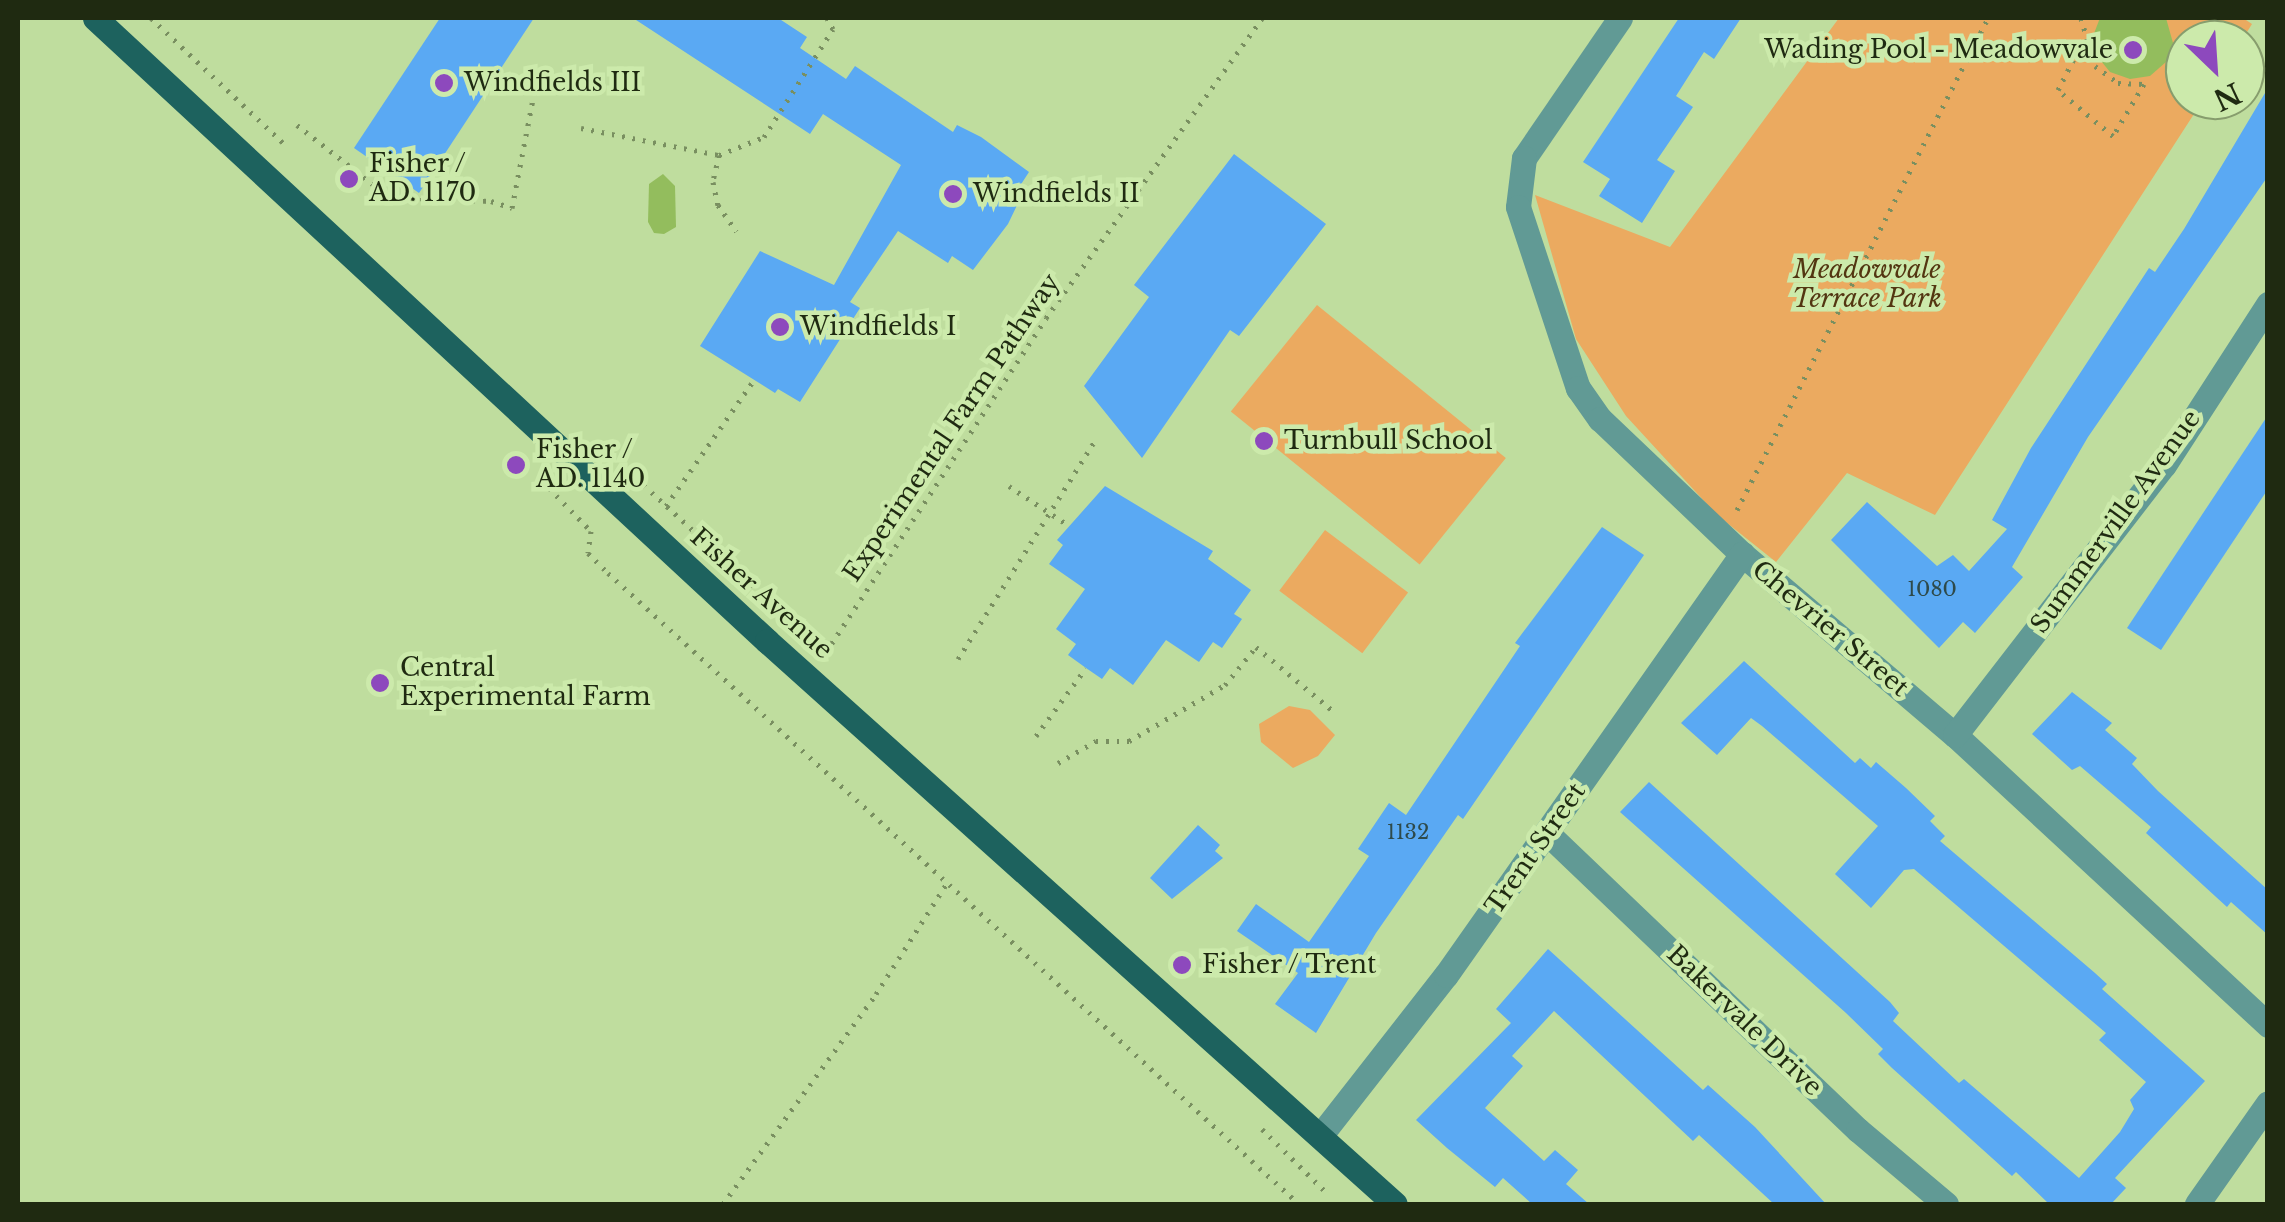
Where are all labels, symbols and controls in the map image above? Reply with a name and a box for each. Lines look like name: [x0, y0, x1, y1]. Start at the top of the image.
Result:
north arrow: [2165, 20, 2265, 120]
place label: Wading Pool - Meadowvale: [1764, 35, 2113, 65]
marker: Wading Pool - Meadowvale: [2122, 39, 2144, 61]
place label: Windfields III: [464, 68, 641, 98]
marker: Windfields III: [433, 72, 455, 94]
text: N: [2208, 74, 2246, 117]
place label: Fisher / AD. 1170: [369, 150, 476, 209]
marker: Fisher / AD. 1170: [338, 168, 360, 190]
place label: Windfields II: [973, 179, 1140, 209]
marker: Windfields II: [942, 183, 964, 205]
park label: Meadowvale Terrace Park: [1792, 256, 1942, 315]
street label: Experimental Farm Pathway: [838, 268, 1066, 588]
place label: Windfields I: [800, 312, 956, 342]
marker: Windfields I: [769, 316, 791, 338]
street label: Summerville Avenue: [2025, 404, 2207, 640]
place label: Turnbull School: [1284, 426, 1493, 456]
marker: Turnbull School: [1253, 430, 1275, 452]
place label: Fisher / AD. 1140: [536, 436, 645, 495]
marker: Fisher / AD. 1140: [505, 454, 527, 476]
street label: Fisher Avenue: [683, 522, 839, 666]
street label: Chevrier Street: [1745, 555, 1915, 703]
house number: 1080: [1907, 577, 1957, 601]
place label: Central Experimental Farm: [400, 654, 651, 713]
marker: Central Experimental Farm: [369, 672, 391, 694]
street label: Trent Street: [1480, 778, 1592, 920]
house number: 1132: [1387, 820, 1429, 844]
street label: Bakervale Drive: [1660, 939, 1828, 1103]
place label: Fisher / Trent: [1202, 950, 1379, 980]
marker: Fisher / Trent: [1171, 954, 1193, 976]

